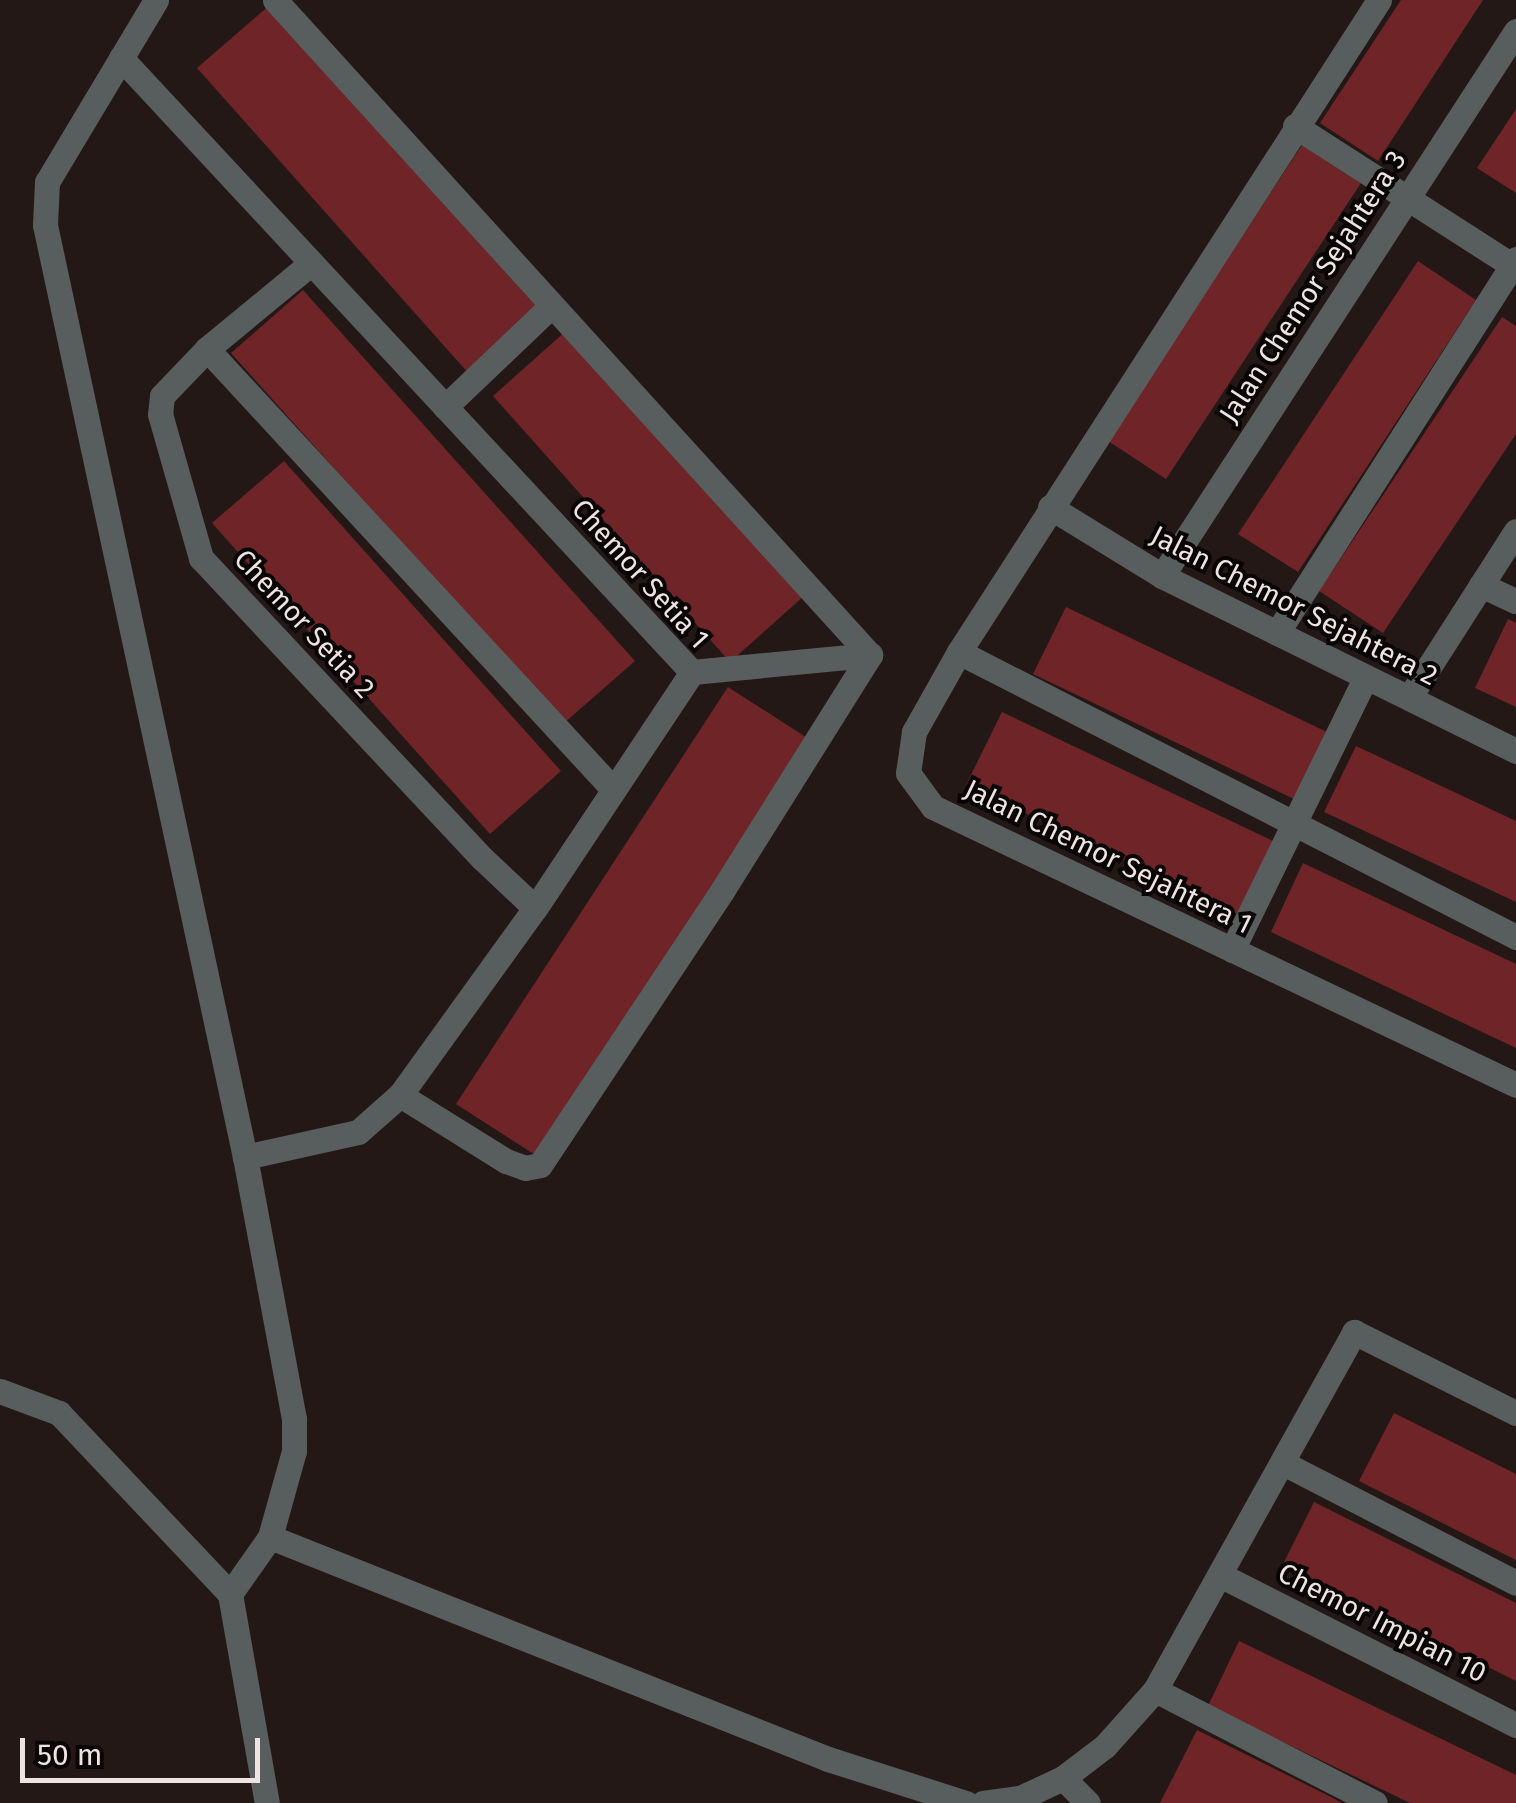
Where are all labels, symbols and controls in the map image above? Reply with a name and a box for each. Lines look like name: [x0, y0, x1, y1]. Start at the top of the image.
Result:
street label: Jalan Chemor Sejahtera 3: [1212, 145, 1414, 429]
street label: Chemor Setia 1: [564, 493, 716, 655]
street label: Jalan Chemor Sejahtera 2: [1145, 519, 1443, 693]
street label: Chemor Setia 2: [227, 543, 381, 705]
street label: Jalan Chemor Sejahtera 1: [959, 773, 1257, 941]
street label: Chemor Impian 10: [1272, 1556, 1492, 1690]
scale bar: [25, 1718, 265, 1780]
text: 50 m: [37, 1737, 102, 1773]

